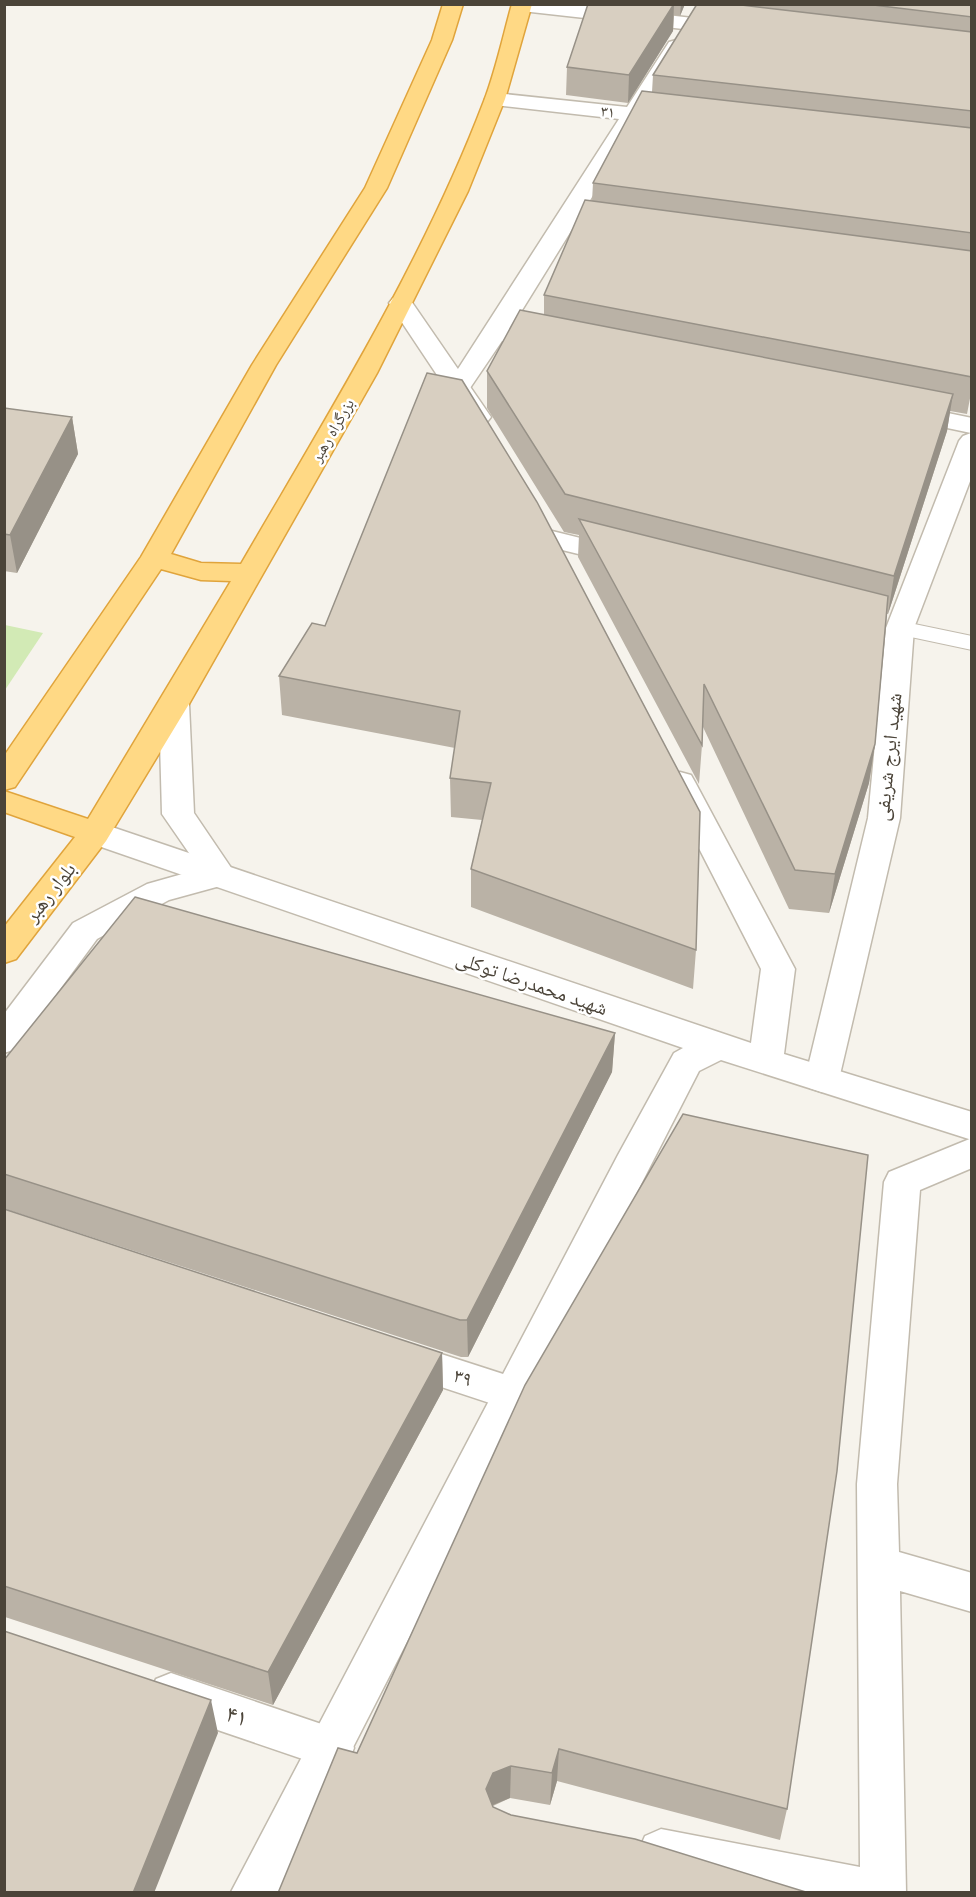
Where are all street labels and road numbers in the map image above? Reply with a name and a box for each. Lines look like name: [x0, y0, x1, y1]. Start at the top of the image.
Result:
street label: ۳۱: [600, 101, 616, 122]
street label: بزرگراه رهبر: [306, 395, 358, 466]
street label: شهید ایرج شریفی: [870, 692, 908, 822]
street label: بلوار رهبر: [20, 858, 81, 927]
street label: شهید محمدرضا توکلی: [453, 947, 611, 1020]
street label: ۳۹: [451, 1364, 475, 1391]
street label: ۴۱: [222, 1699, 252, 1733]

